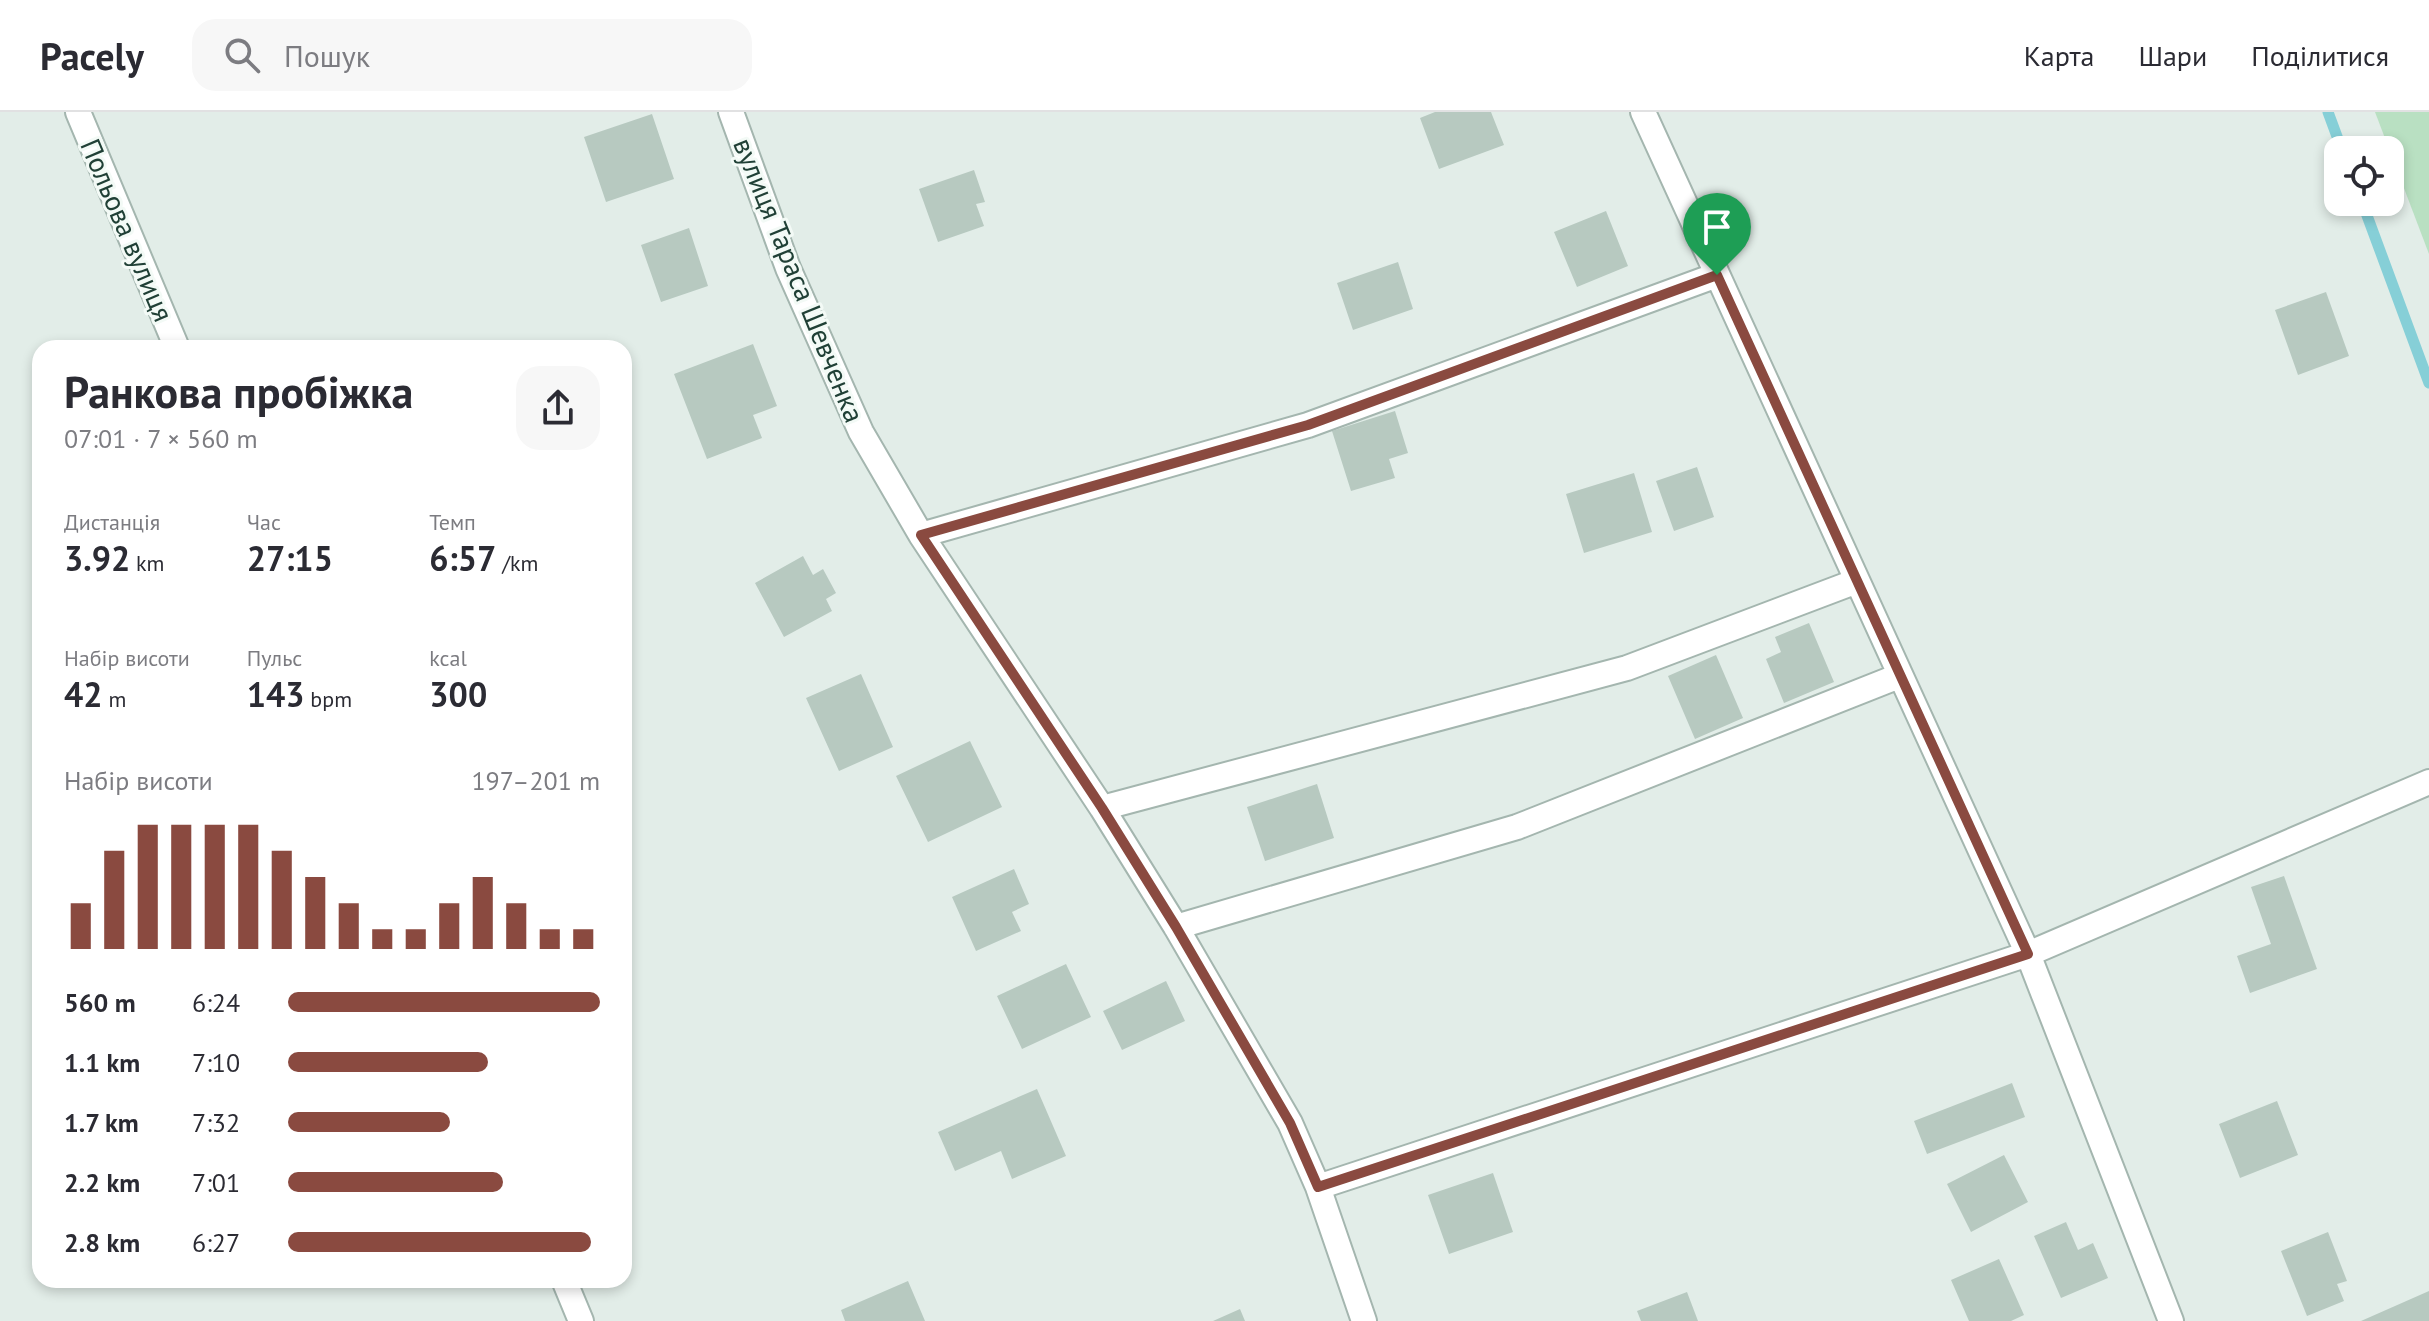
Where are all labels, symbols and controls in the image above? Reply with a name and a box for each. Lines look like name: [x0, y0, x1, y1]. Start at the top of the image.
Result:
search box: [192, 19, 752, 91]
text: Pacely: [40, 31, 144, 80]
icon: search: [220, 33, 264, 77]
text: Пошук: [284, 36, 370, 75]
text: Карта: [2024, 37, 2094, 74]
text: Шари: [2138, 37, 2207, 74]
text: Поділитися: [2251, 37, 2389, 74]
street label: вулиця Тараса Шевченка: [725, 132, 874, 428]
street label: Польова вулиця: [72, 133, 183, 327]
map controls: [2324, 136, 2404, 216]
button: locate: [2324, 136, 2404, 216]
pin: [1683, 193, 1751, 275]
icon: arrive: [1695, 205, 1739, 249]
text: Ранкова пробіжка: [64, 363, 413, 420]
button: share: [516, 366, 600, 450]
text: 07:01 · 7 × 560 m: [64, 422, 258, 455]
text: Дистанція: [64, 508, 160, 536]
text: Час: [247, 508, 281, 536]
text: Темп: [429, 508, 476, 536]
text: 3.92: [64, 536, 130, 580]
text: 27:15: [247, 536, 333, 580]
text: 6:57: [429, 536, 496, 580]
text: km: [130, 549, 164, 577]
text: /km: [496, 549, 538, 577]
text: Набір висоти: [64, 644, 190, 672]
text: Пульс: [247, 644, 302, 672]
text: kcal: [429, 644, 467, 672]
text: 42: [64, 672, 103, 716]
text: 143: [247, 672, 305, 716]
text: 300: [429, 672, 487, 716]
text: m: [103, 685, 126, 713]
text: bpm: [305, 685, 352, 713]
text: Набір висоти: [64, 764, 213, 797]
text: 197–201 m: [471, 764, 600, 797]
text: 560 m: [64, 986, 136, 1019]
text: 6:24: [192, 986, 240, 1019]
text: 1.1 km: [64, 1046, 140, 1079]
text: 7:10: [192, 1046, 240, 1079]
text: 1.7 km: [64, 1106, 139, 1139]
text: 7:32: [192, 1106, 240, 1139]
text: 2.2 km: [64, 1166, 140, 1199]
text: 7:01: [192, 1166, 240, 1199]
text: 2.8 km: [64, 1226, 140, 1259]
text: 6:27: [192, 1226, 240, 1259]

